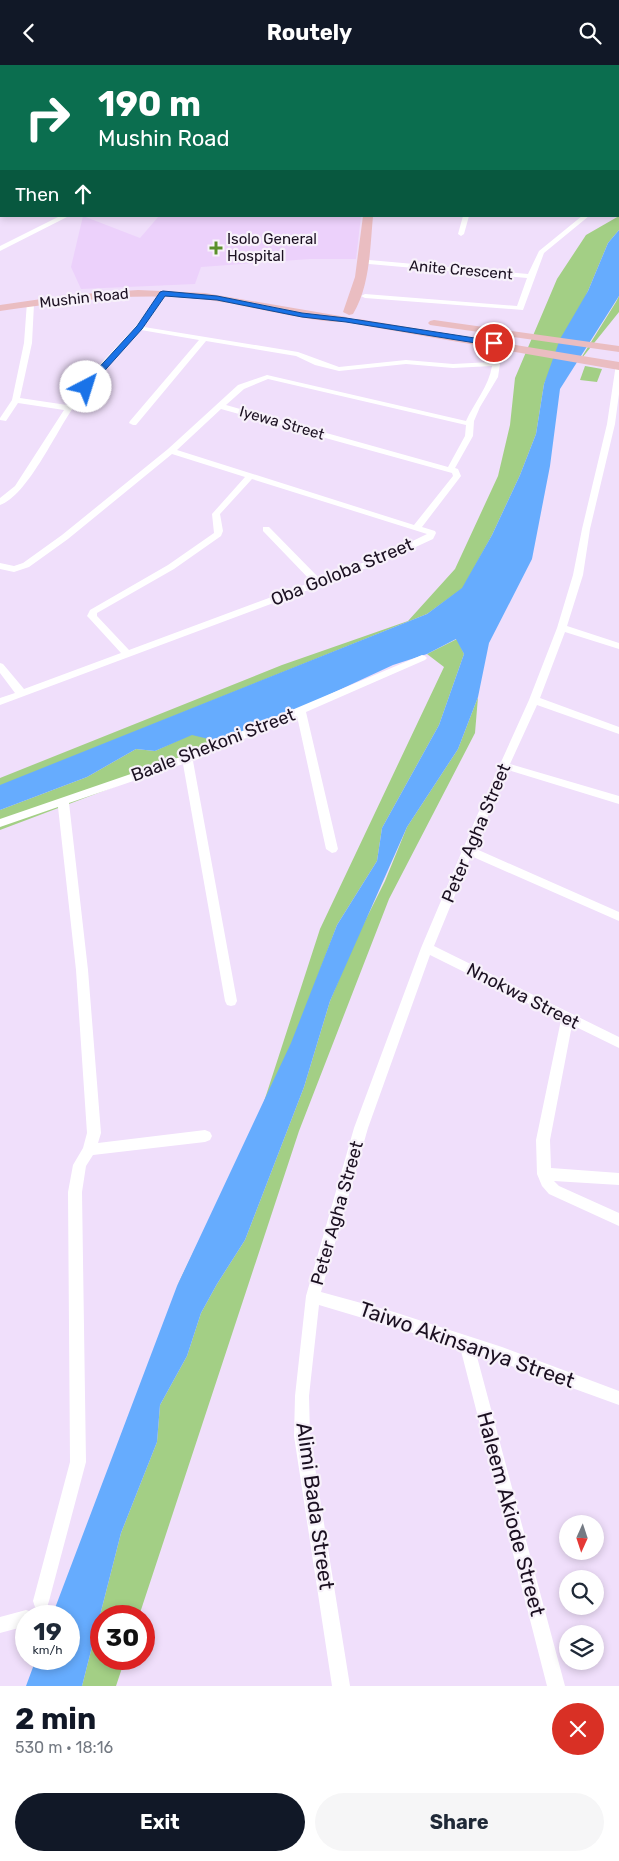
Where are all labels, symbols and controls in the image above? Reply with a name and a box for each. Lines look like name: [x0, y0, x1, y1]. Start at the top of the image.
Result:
icon: back: [15, 19, 43, 47]
text: Routely: [267, 19, 352, 46]
icon: search: [576, 19, 604, 47]
text: 190 m: [98, 83, 201, 125]
icon: right: [15, 85, 80, 150]
text: Mushin Road: [98, 125, 230, 152]
icon: ahead: [69, 180, 97, 208]
text: Then: [15, 183, 59, 206]
place label: Isolo General Hospital: [227, 230, 317, 265]
marker: Isolo General Hospital: [209, 241, 223, 255]
street label: Anite Crescent: [408, 257, 514, 284]
street label: Mushin Road: [38, 284, 130, 312]
pin: [473, 322, 515, 364]
icon: arrive: [480, 329, 508, 357]
position arrow: [59, 360, 111, 412]
street label: Iyewa Street: [238, 402, 327, 444]
street label: Oba Goloba Street: [268, 533, 416, 611]
street label: Baale Shekoni Street: [128, 704, 298, 786]
street label: Peter Agha Street: [437, 760, 515, 906]
street label: Nnokwa Street: [463, 958, 583, 1034]
street label: Peter Agha Street: [306, 1138, 368, 1288]
street label: Taiwo Akinsanya Street: [356, 1296, 578, 1393]
street label: Haleem Akiode Street: [472, 1409, 551, 1619]
street label: Alimi Bada Street: [291, 1421, 340, 1591]
north arrow: [559, 1515, 604, 1560]
map controls: [559, 1515, 604, 1670]
button: search: [559, 1570, 604, 1615]
speed limit sign: 30: [90, 1605, 155, 1670]
text: 19: [33, 1617, 62, 1646]
button: layers: [559, 1625, 604, 1670]
text: km/h: [33, 1643, 62, 1657]
text: 2 min: [15, 1701, 96, 1737]
button: close: [552, 1703, 604, 1755]
text: 530 m · 18:16: [15, 1738, 113, 1757]
button: Exit: [15, 1793, 305, 1851]
button: Share: [315, 1793, 604, 1851]

